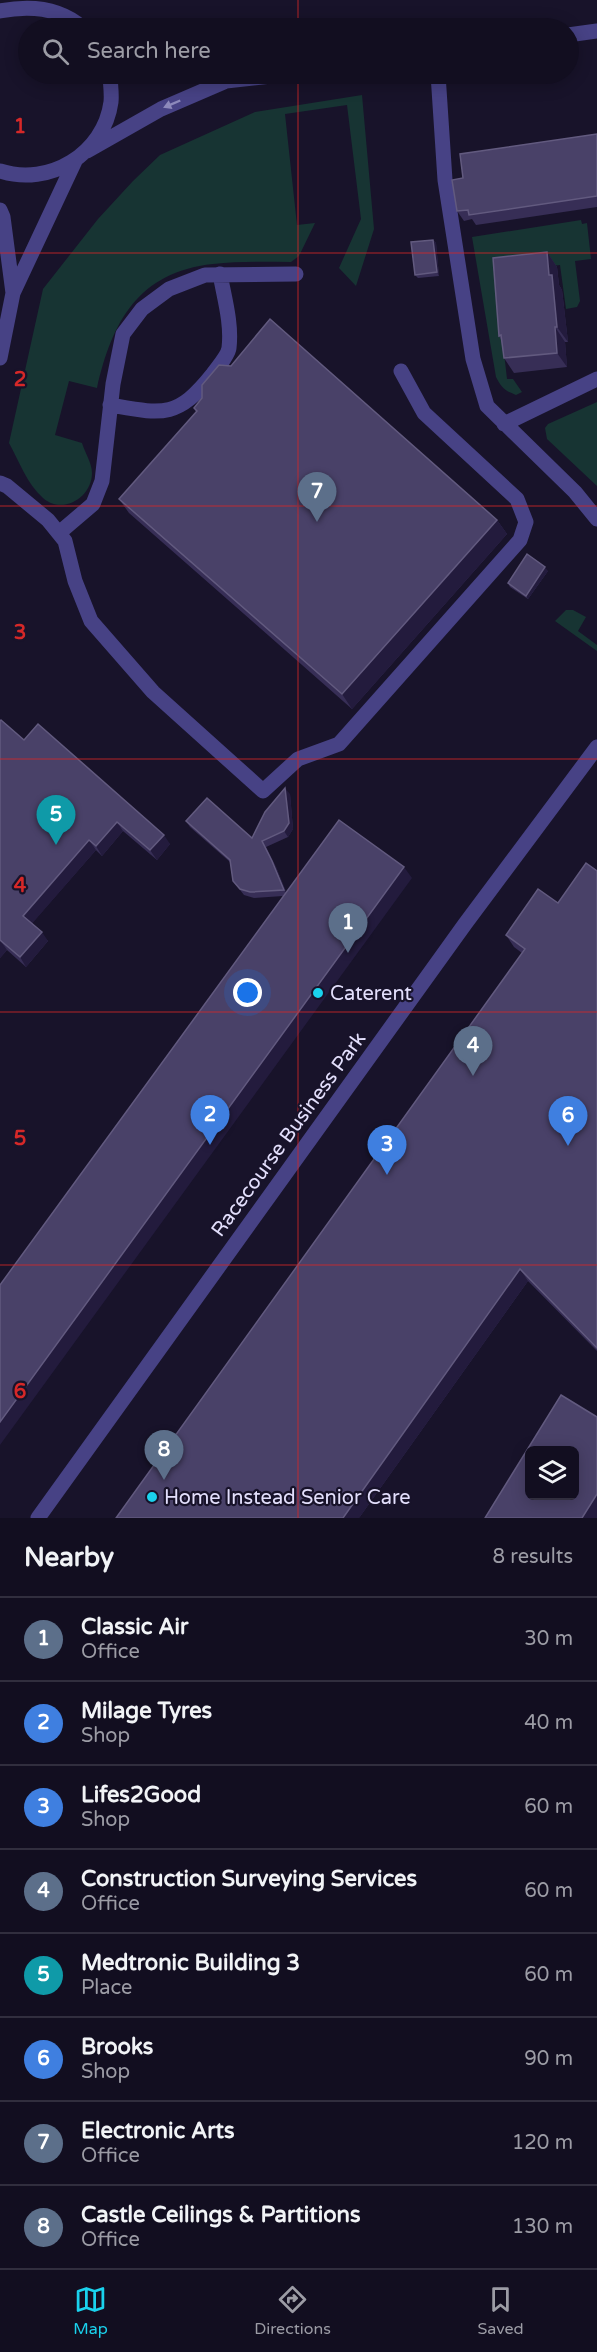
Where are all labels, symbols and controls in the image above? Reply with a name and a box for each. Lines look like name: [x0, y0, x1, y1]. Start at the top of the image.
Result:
search box: [18, 18, 579, 84]
icon: search: [39, 35, 72, 68]
text: Search here: [87, 38, 211, 64]
one-way arrow: [163, 100, 181, 109]
text: 1: [14, 115, 26, 139]
text: 2: [14, 368, 26, 392]
pin: 7: [298, 472, 336, 522]
text: 3: [14, 621, 26, 645]
pin: 5: [36, 796, 76, 845]
text: 4: [14, 874, 27, 898]
pin: 1: [328, 904, 368, 953]
your location: [233, 978, 262, 1007]
place label: Caterent: [330, 982, 412, 1006]
marker: Caterent: [311, 986, 325, 1000]
pin: 4: [454, 1026, 492, 1076]
street label: Racecourse Business Park: [206, 1027, 371, 1242]
pin: 2: [190, 1096, 230, 1145]
pin: 6: [548, 1096, 588, 1146]
pin: 3: [368, 1126, 406, 1175]
text: 5: [14, 1127, 26, 1151]
text: 6: [14, 1380, 26, 1404]
pin: 8: [144, 1430, 184, 1480]
map controls: [525, 1446, 579, 1500]
button: layers: [525, 1446, 579, 1500]
place label: Home Instead Senior Care: [164, 1486, 411, 1510]
marker: Home Instead Senior Care: [145, 1490, 159, 1504]
text: Nearby: [24, 1542, 114, 1573]
text: 8 results: [493, 1545, 573, 1569]
text: Classic Air: [81, 1614, 188, 1640]
text: 1: [37, 1627, 50, 1651]
text: 30 m: [524, 1627, 573, 1651]
text: Office: [81, 1640, 140, 1664]
text: Milage Tyres: [81, 1698, 212, 1724]
text: 2: [37, 1711, 50, 1735]
text: 40 m: [524, 1711, 573, 1735]
text: Shop: [81, 1724, 130, 1748]
text: Lifes2Good: [81, 1782, 201, 1808]
text: 3: [37, 1795, 50, 1819]
text: 60 m: [524, 1795, 573, 1819]
text: Shop: [81, 1808, 130, 1832]
text: Construction Surveying Services: [81, 1866, 417, 1892]
text: 4: [37, 1879, 50, 1903]
text: 60 m: [524, 1879, 573, 1903]
text: Office: [81, 1892, 140, 1916]
text: Medtronic Building 3: [81, 1950, 300, 1976]
text: 5: [37, 1963, 50, 1987]
text: 60 m: [524, 1963, 573, 1987]
text: Place: [81, 1976, 132, 2000]
text: Brooks: [81, 2034, 153, 2060]
text: 6: [37, 2047, 50, 2071]
text: 90 m: [524, 2047, 573, 2071]
text: Shop: [81, 2060, 130, 2084]
text: Electronic Arts: [81, 2118, 235, 2144]
text: 7: [37, 2131, 50, 2155]
text: 120 m: [512, 2131, 573, 2155]
text: Office: [81, 2144, 140, 2168]
text: Castle Ceilings & Partitions: [81, 2202, 361, 2228]
text: 8: [37, 2215, 50, 2239]
text: 130 m: [512, 2215, 573, 2239]
text: Office: [81, 2228, 140, 2252]
tab: Map: [73, 2283, 108, 2339]
tab: Directions: [254, 2283, 331, 2339]
tab: Saved: [477, 2283, 524, 2339]

